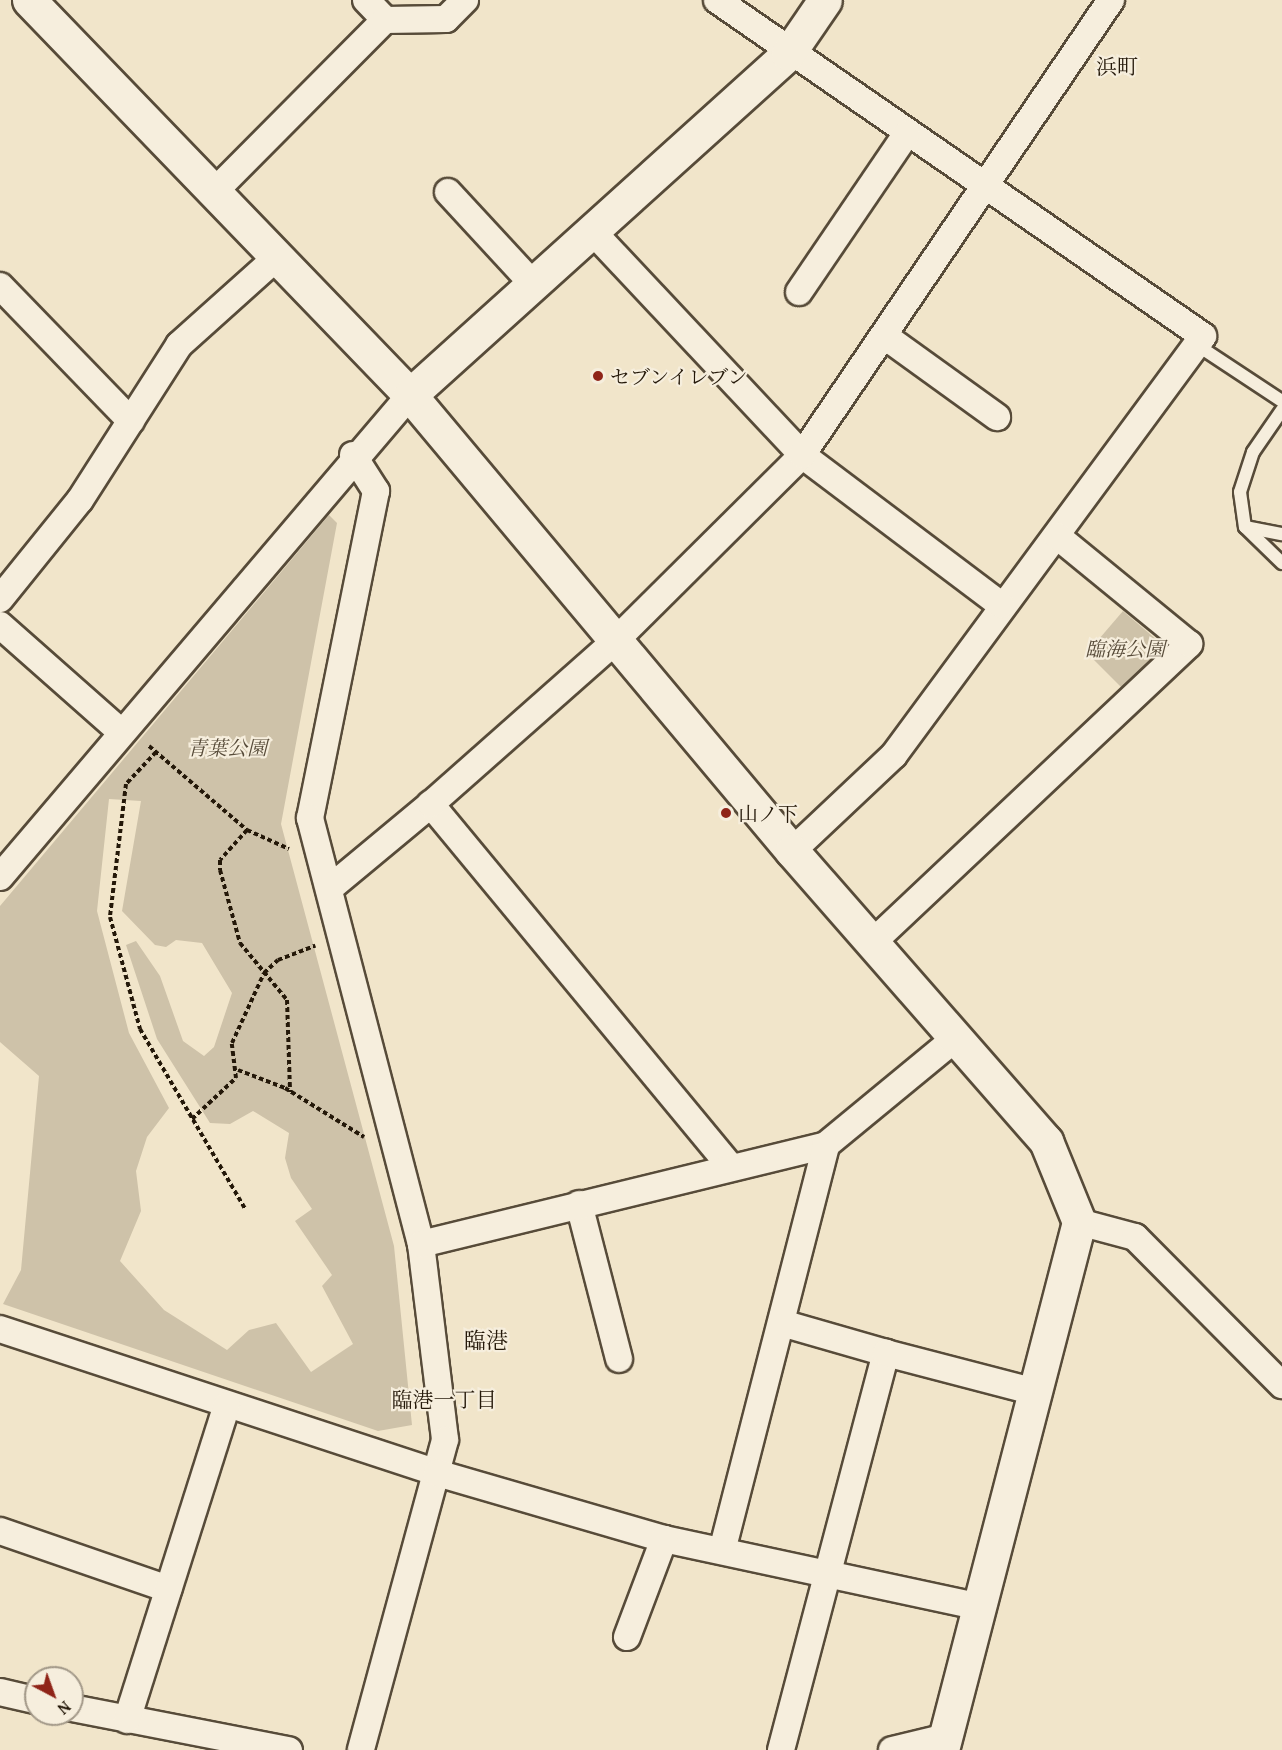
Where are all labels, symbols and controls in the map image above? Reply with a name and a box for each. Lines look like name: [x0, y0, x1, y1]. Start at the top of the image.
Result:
district label: 浜町: [1096, 54, 1138, 80]
place label: セブンイレブン: [610, 364, 750, 388]
marker: セブンイレブン: [591, 369, 605, 383]
park label: 臨海公園: [1085, 636, 1165, 660]
park label: 青葉公園: [187, 735, 267, 759]
place label: 山ノ下: [738, 801, 798, 825]
marker: 山ノ下: [719, 806, 733, 820]
district label: 臨港: [464, 1328, 508, 1354]
district label: 臨港一丁目: [392, 1387, 496, 1413]
north arrow: [24, 1666, 84, 1726]
text: N: [53, 1696, 76, 1721]

